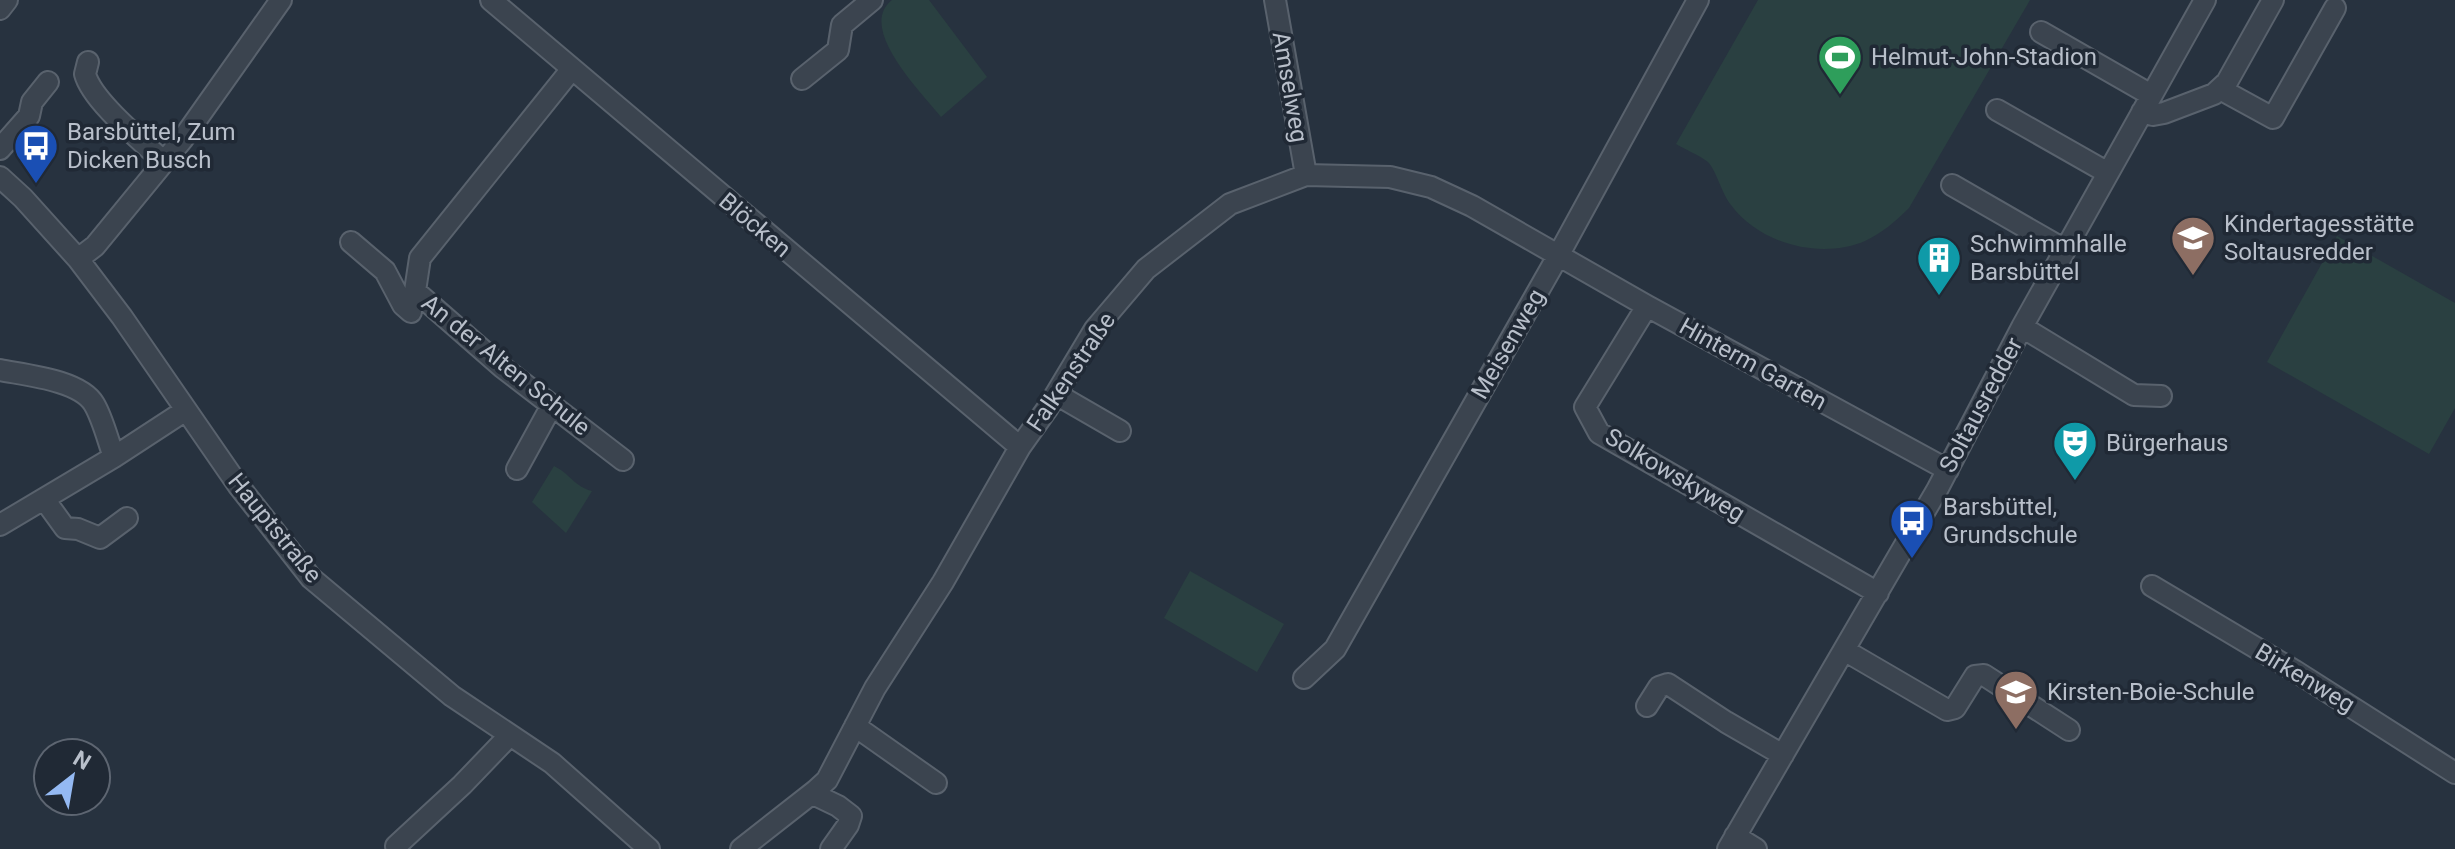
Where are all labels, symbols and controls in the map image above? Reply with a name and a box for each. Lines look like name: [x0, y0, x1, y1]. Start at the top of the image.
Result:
street label: Amselweg: [1266, 29, 1314, 145]
sports icon: Helmut-John-Stadion: [1816, 33, 1864, 96]
place label: Helmut-John-Stadion: [1871, 43, 2097, 71]
place label: Barsbüttel, Zum Dicken Busch: [67, 118, 236, 174]
bus stop icon: Barsbüttel, Zum Dicken Busch: [12, 122, 60, 185]
street label: Blöcken: [713, 187, 797, 263]
place label: Kindertagesstätte Soltausredder: [2224, 210, 2414, 266]
school or university icon: Kindertagesstätte Soltausredder: [2169, 214, 2217, 277]
place label: Schwimmhalle Barsbüttel: [1970, 230, 2127, 286]
building icon: Schwimmhalle Barsbüttel: [1915, 234, 1963, 297]
street label: Meisenweg: [1465, 284, 1551, 404]
street label: An der Alten Schule: [416, 289, 596, 441]
street label: Falkenstraße: [1021, 307, 1121, 437]
street label: Hinterm Garten: [1675, 312, 1831, 416]
street label: Soltausredder: [1934, 333, 2028, 477]
theatre icon: Bürgerhaus: [2051, 419, 2099, 482]
street label: Solkowskyweg: [1600, 422, 1750, 528]
place label: Bürgerhaus: [2106, 429, 2228, 457]
street label: Hauptstraße: [222, 468, 328, 588]
place label: Barsbüttel, Grundschule: [1943, 493, 2077, 549]
bus stop icon: Barsbüttel, Grundschule: [1888, 497, 1936, 560]
street label: Birkenweg: [2250, 637, 2360, 719]
school or university icon: Kirsten-Boie-Schule: [1992, 668, 2040, 731]
place label: Kirsten-Boie-Schule: [2047, 678, 2255, 706]
north arrow: [32, 737, 112, 817]
text: N: [69, 746, 95, 775]

